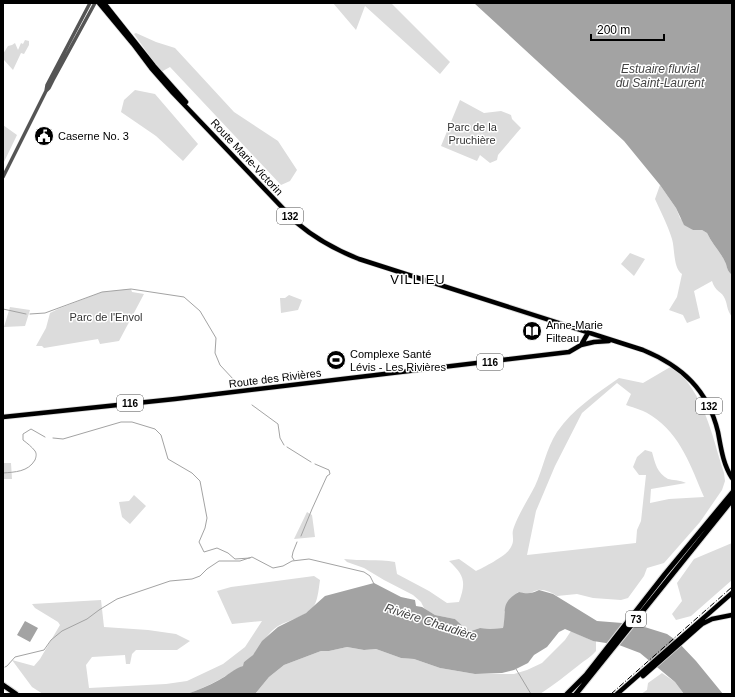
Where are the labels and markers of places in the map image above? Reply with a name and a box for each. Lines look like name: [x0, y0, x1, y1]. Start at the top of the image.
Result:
public building icon: Caserne No. 3: [33, 125, 55, 147]
place label: Caserne No. 3: [58, 130, 129, 142]
place label: Anne-Marie Filteau: [546, 319, 603, 344]
library icon: Anne-Marie Filteau: [521, 320, 543, 342]
place label: Complexe Santé Lévis - Les Rivières: [350, 348, 446, 373]
sports icon: Complexe Santé Lévis - Les Rivières: [325, 349, 347, 371]

